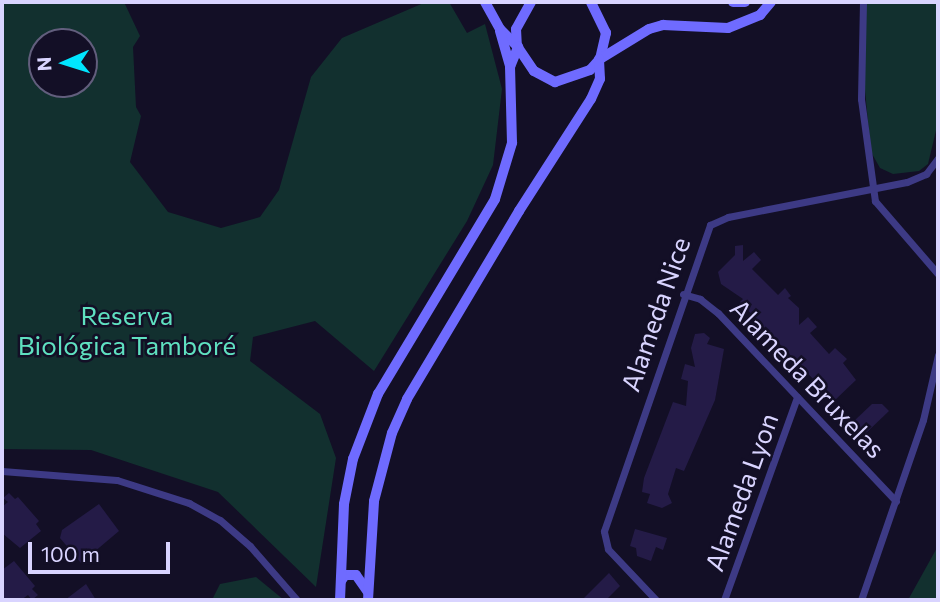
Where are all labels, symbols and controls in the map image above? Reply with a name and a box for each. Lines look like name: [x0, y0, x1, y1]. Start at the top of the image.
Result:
north arrow: [28, 28, 98, 98]
text: N: [32, 56, 55, 72]
street label: Alameda Nice: [614, 233, 696, 395]
street label: Alameda Bruxelas: [724, 292, 892, 464]
park label: Reserva Biológica Tamboré: [18, 299, 236, 360]
street label: Alameda Lyon: [698, 409, 784, 575]
scale bar: [32, 528, 173, 572]
text: 100 m: [41, 541, 100, 566]

